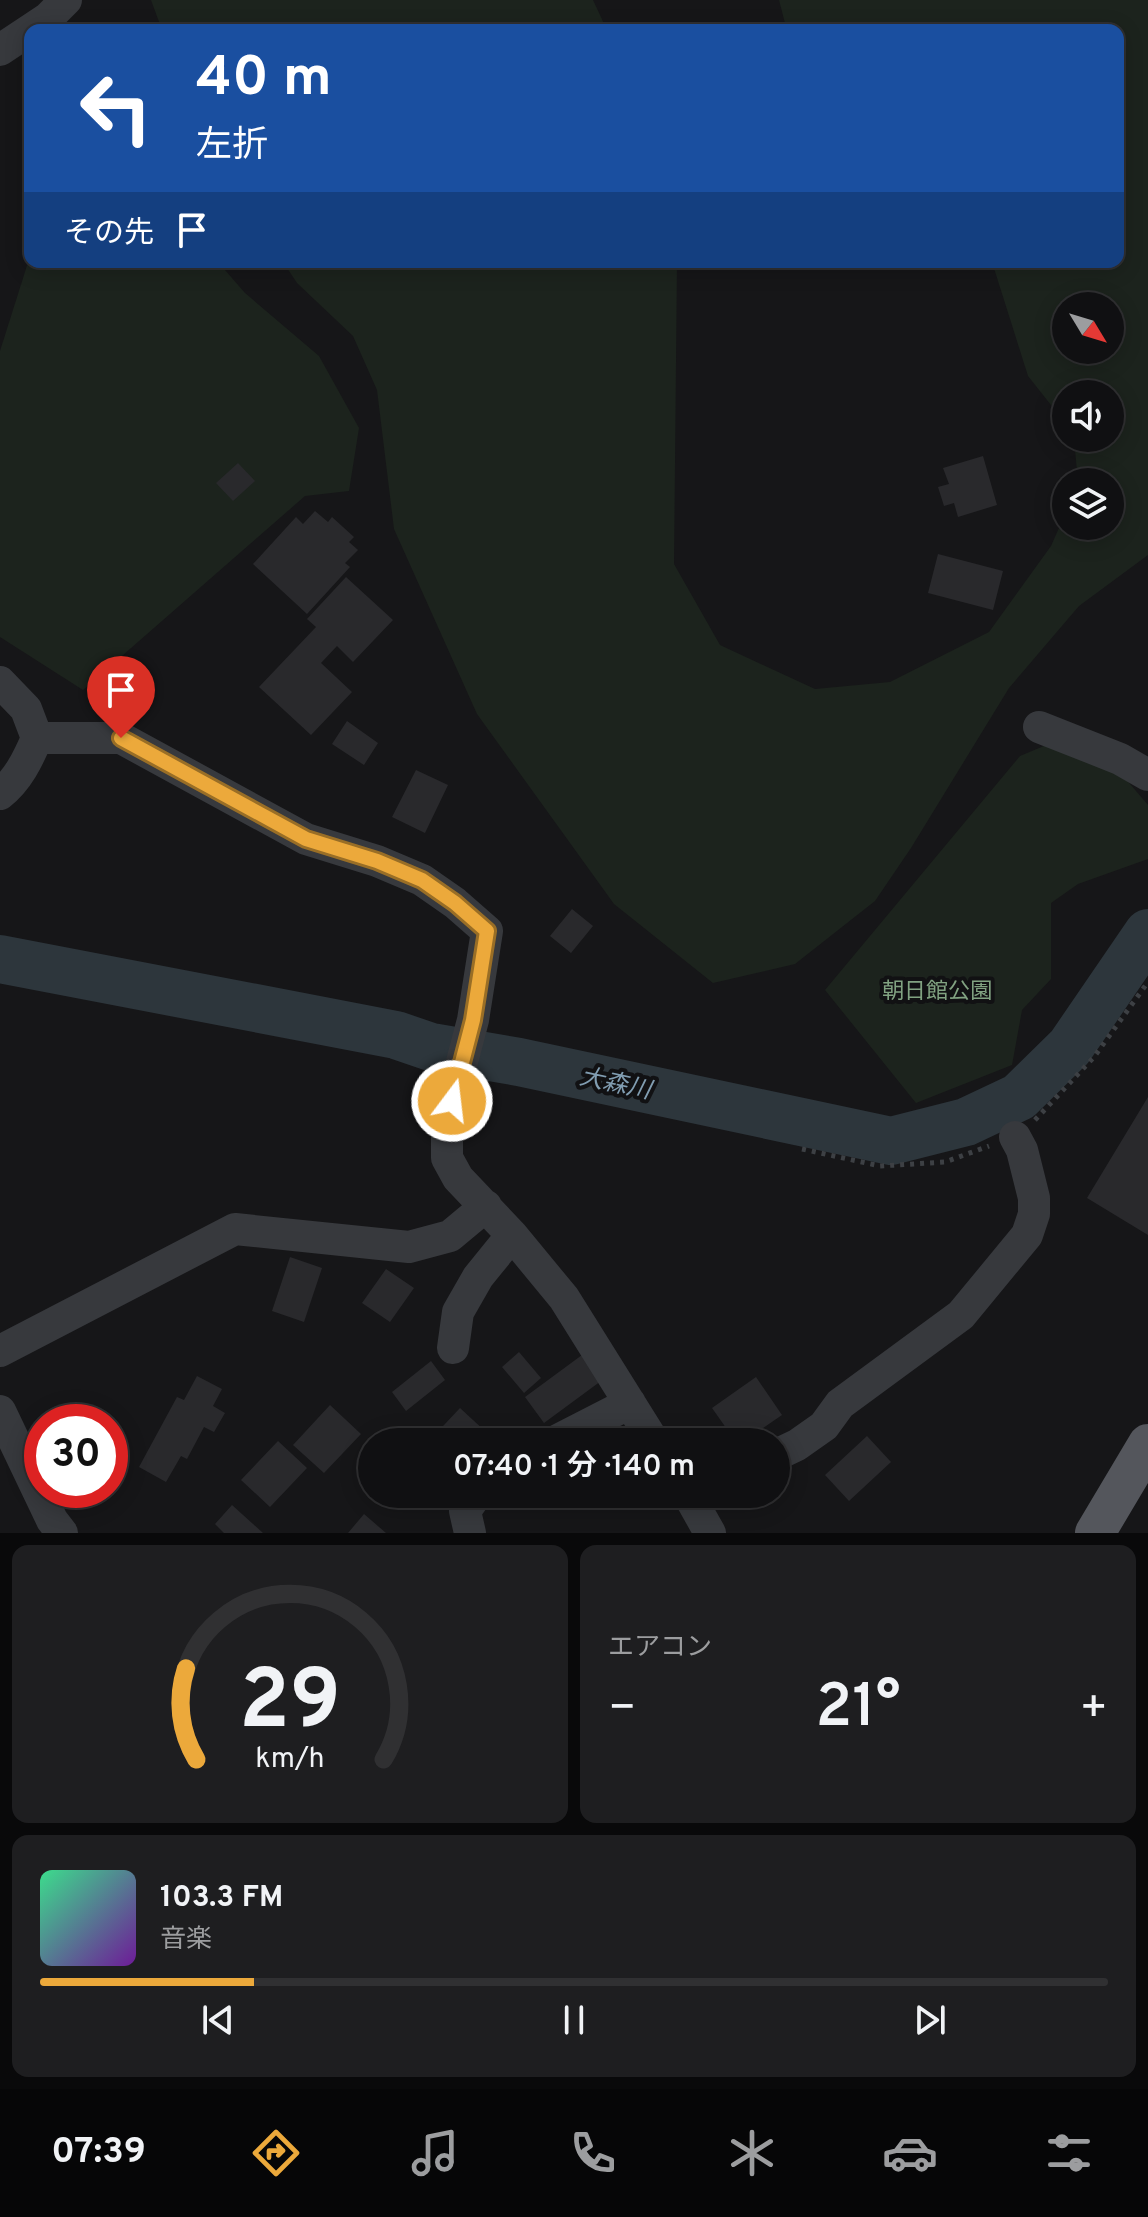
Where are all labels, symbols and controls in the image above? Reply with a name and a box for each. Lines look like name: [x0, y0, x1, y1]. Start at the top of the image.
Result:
text: 40 m: [196, 45, 332, 115]
icon: left: [64, 56, 168, 160]
text: 左折: [196, 124, 268, 170]
icon: arrive: [170, 208, 214, 252]
text: その先: [64, 216, 154, 253]
north arrow: [1052, 292, 1124, 364]
map controls: [1052, 292, 1124, 540]
button: sound: [1052, 380, 1124, 452]
button: layers: [1052, 468, 1124, 540]
pin: [87, 656, 155, 738]
icon: arrive: [99, 668, 143, 712]
park label: 朝日館公園: [882, 979, 992, 1006]
position arrow: [410, 1059, 494, 1143]
water label: 大森川: [577, 1063, 656, 1108]
speed limit sign: 30: [24, 1404, 128, 1508]
text: 07:40 · 1 分 · 140 m: [453, 1449, 695, 1486]
text: エアコン: [608, 1632, 712, 1665]
text: 29: [239, 1653, 341, 1758]
text: 21°: [816, 1672, 901, 1748]
text: −: [608, 1682, 636, 1738]
text: +: [1080, 1682, 1108, 1738]
text: km/h: [255, 1742, 325, 1778]
text: 103.3 FM: [160, 1880, 283, 1917]
text: 音楽: [160, 1924, 212, 1957]
icon: previous: [196, 1998, 240, 2042]
icon: pause: [552, 1998, 596, 2042]
icon: next: [908, 1998, 952, 2042]
icon: directions: [248, 2125, 304, 2181]
icon: music: [407, 2125, 463, 2181]
icon: phone: [565, 2125, 621, 2181]
icon: climate: [724, 2125, 780, 2181]
icon: car: [882, 2125, 938, 2181]
icon: filters: [1041, 2125, 1097, 2181]
text: 07:39: [51, 2130, 146, 2176]

